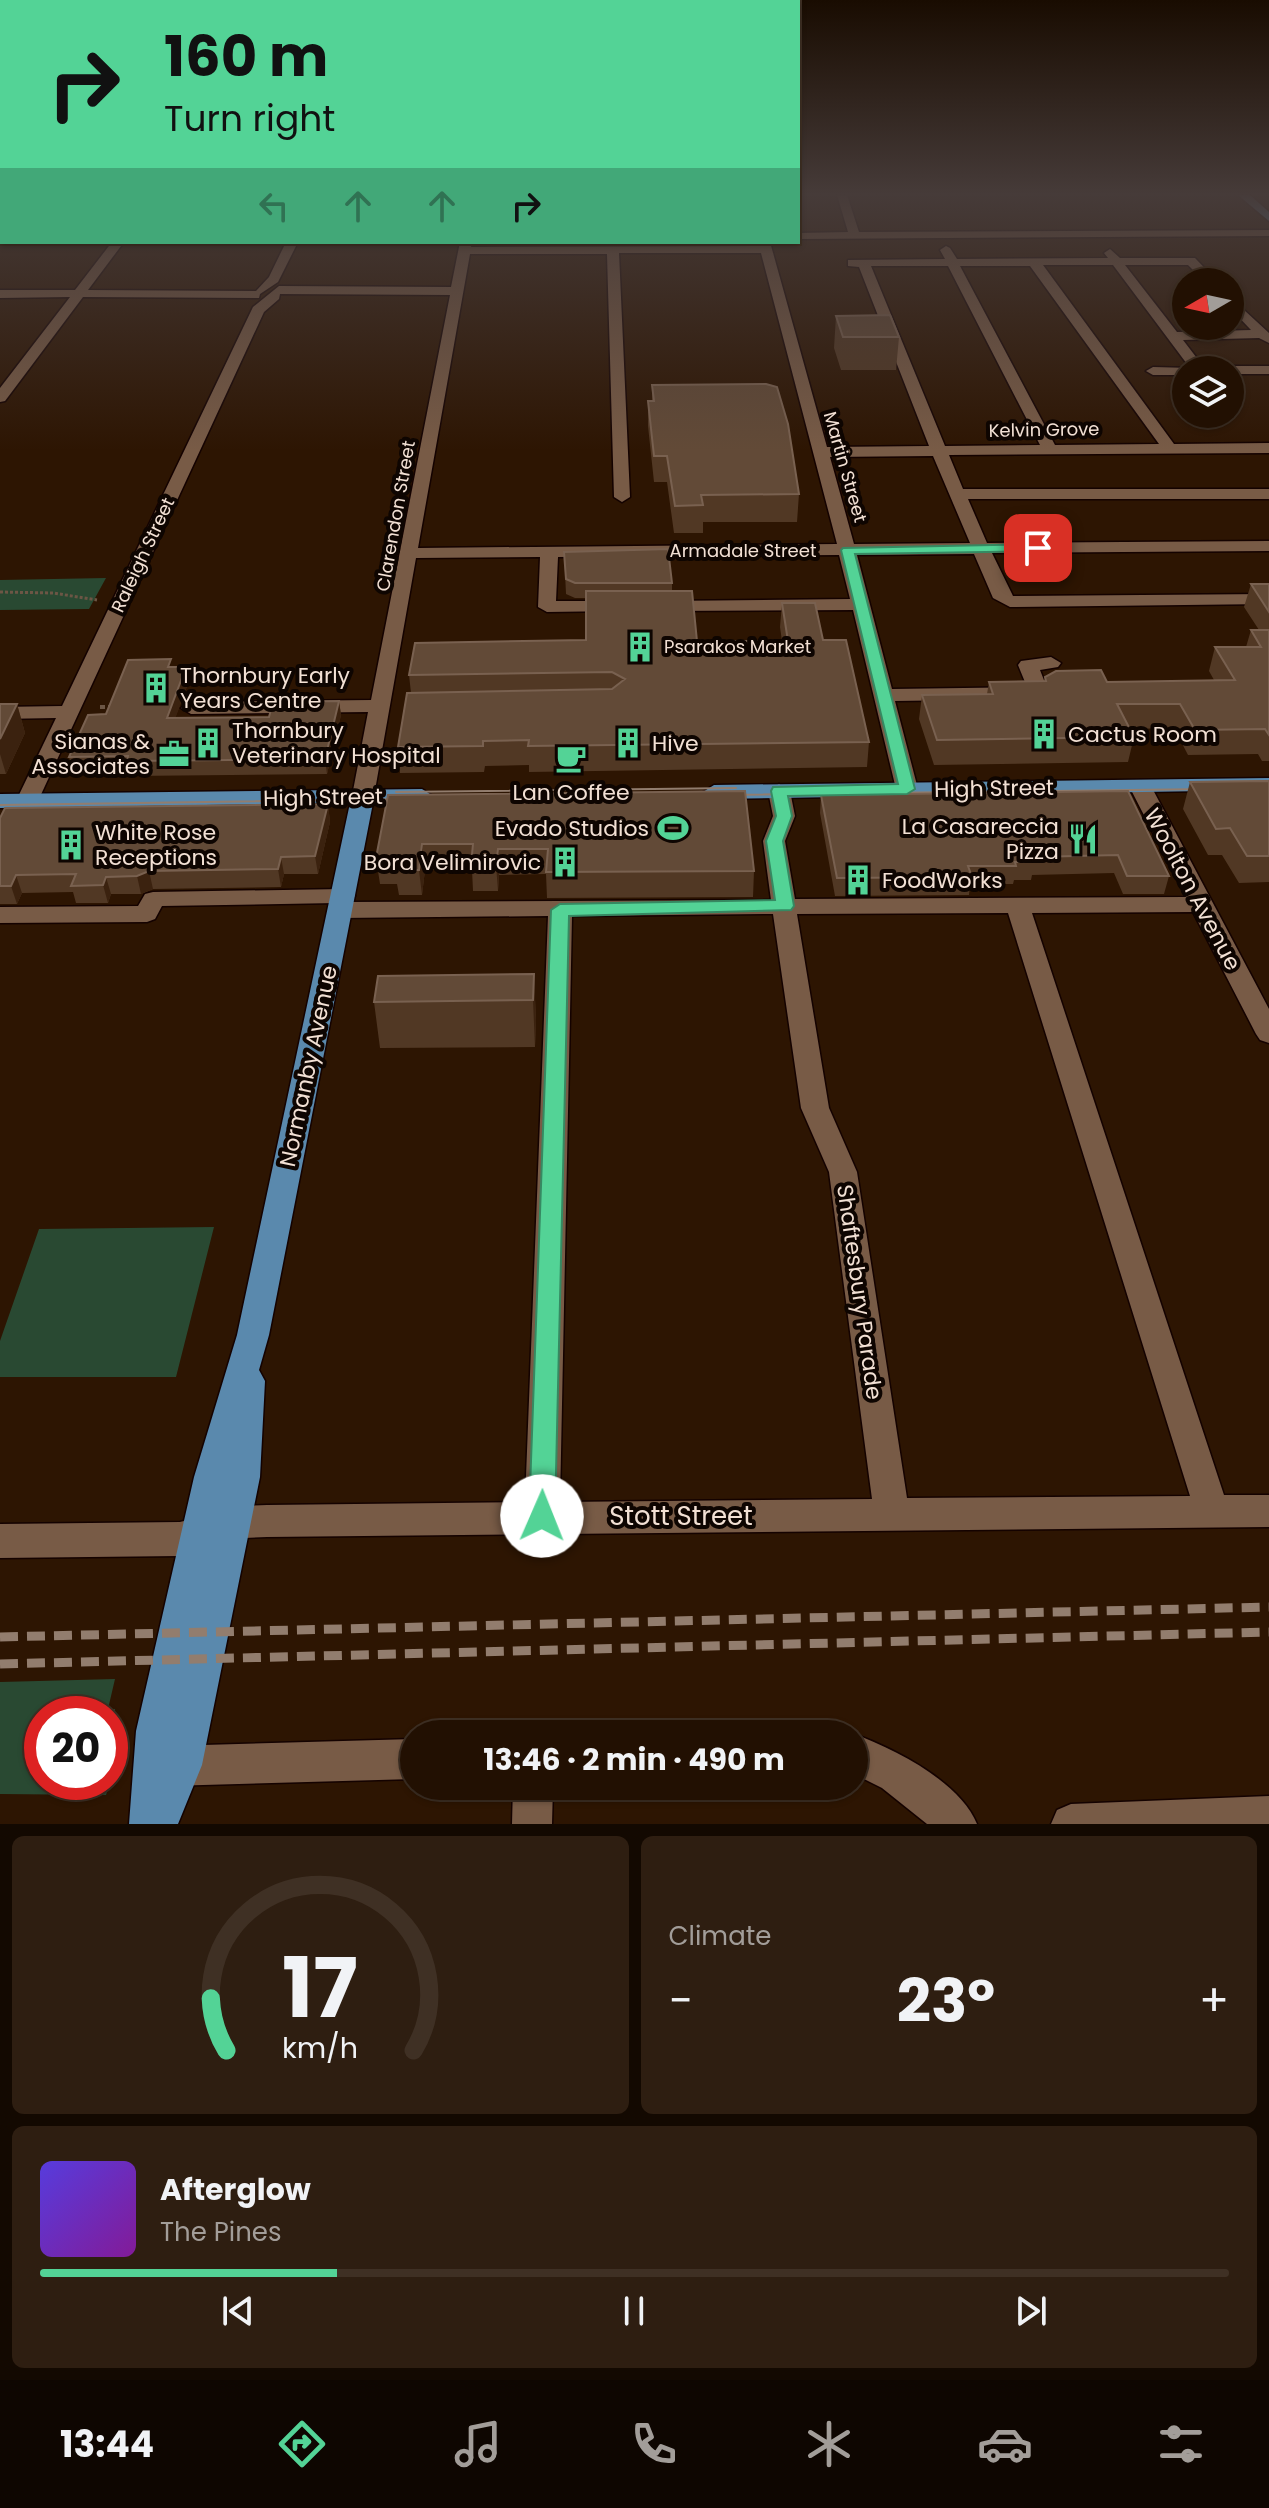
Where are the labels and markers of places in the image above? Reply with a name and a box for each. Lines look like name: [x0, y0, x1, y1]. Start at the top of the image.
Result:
pin: [1004, 514, 1072, 582]
building icon: Psarakos Market: [623, 630, 657, 664]
place label: Psarakos Market: [664, 634, 811, 659]
place label: Thornbury Early Years Centre: [180, 660, 351, 716]
building icon: Thornbury Early Years Centre: [139, 671, 173, 705]
place label: Thornbury Veterinary Hospital: [232, 715, 441, 771]
building icon: Cactus Room: [1027, 717, 1061, 751]
place label: Cactus Room: [1068, 719, 1217, 750]
place label: Sianas & Associates: [31, 726, 151, 782]
building icon: Thornbury Veterinary Hospital: [191, 726, 225, 760]
building icon: Hive: [611, 726, 645, 760]
place label: Hive: [652, 728, 699, 759]
office icon: Sianas & Associates: [157, 737, 191, 771]
cafe icon: Lan Coffee: [554, 741, 588, 775]
place label: Lan Coffee: [512, 777, 630, 808]
sports icon: Evado Studios: [656, 811, 690, 845]
place label: La Casareccia Pizza: [902, 811, 1059, 867]
place label: Evado Studios: [495, 813, 649, 844]
place label: White Rose Receptions: [95, 817, 217, 873]
restaurant icon: La Casareccia Pizza: [1066, 822, 1100, 856]
building icon: White Rose Receptions: [54, 828, 88, 862]
building icon: Bora Velimirovic: [548, 845, 582, 879]
place label: Bora Velimirovic: [364, 847, 541, 878]
building icon: FoodWorks: [841, 863, 875, 897]
place label: FoodWorks: [882, 865, 1003, 896]

